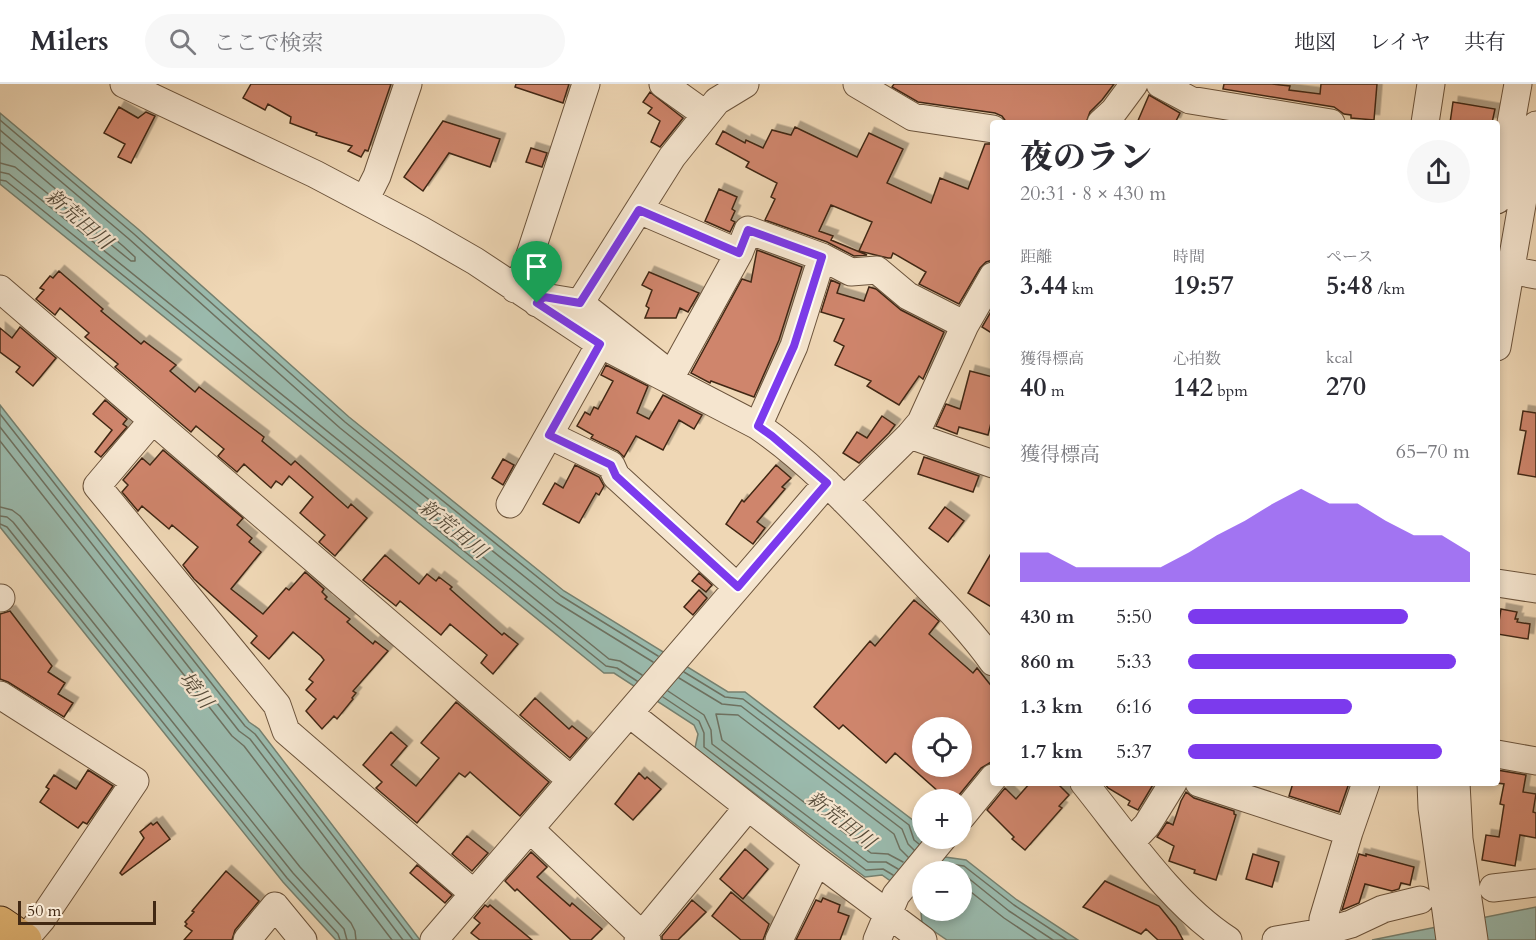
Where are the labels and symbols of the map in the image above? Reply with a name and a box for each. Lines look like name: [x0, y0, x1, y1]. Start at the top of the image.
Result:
water label: 新荒田川: [40, 183, 120, 257]
pin: [511, 241, 562, 303]
water label: 新荒田川: [413, 493, 494, 566]
water label: 境川: [173, 666, 220, 716]
water label: 新荒田川: [801, 785, 882, 856]
scale bar: [18, 898, 156, 926]

